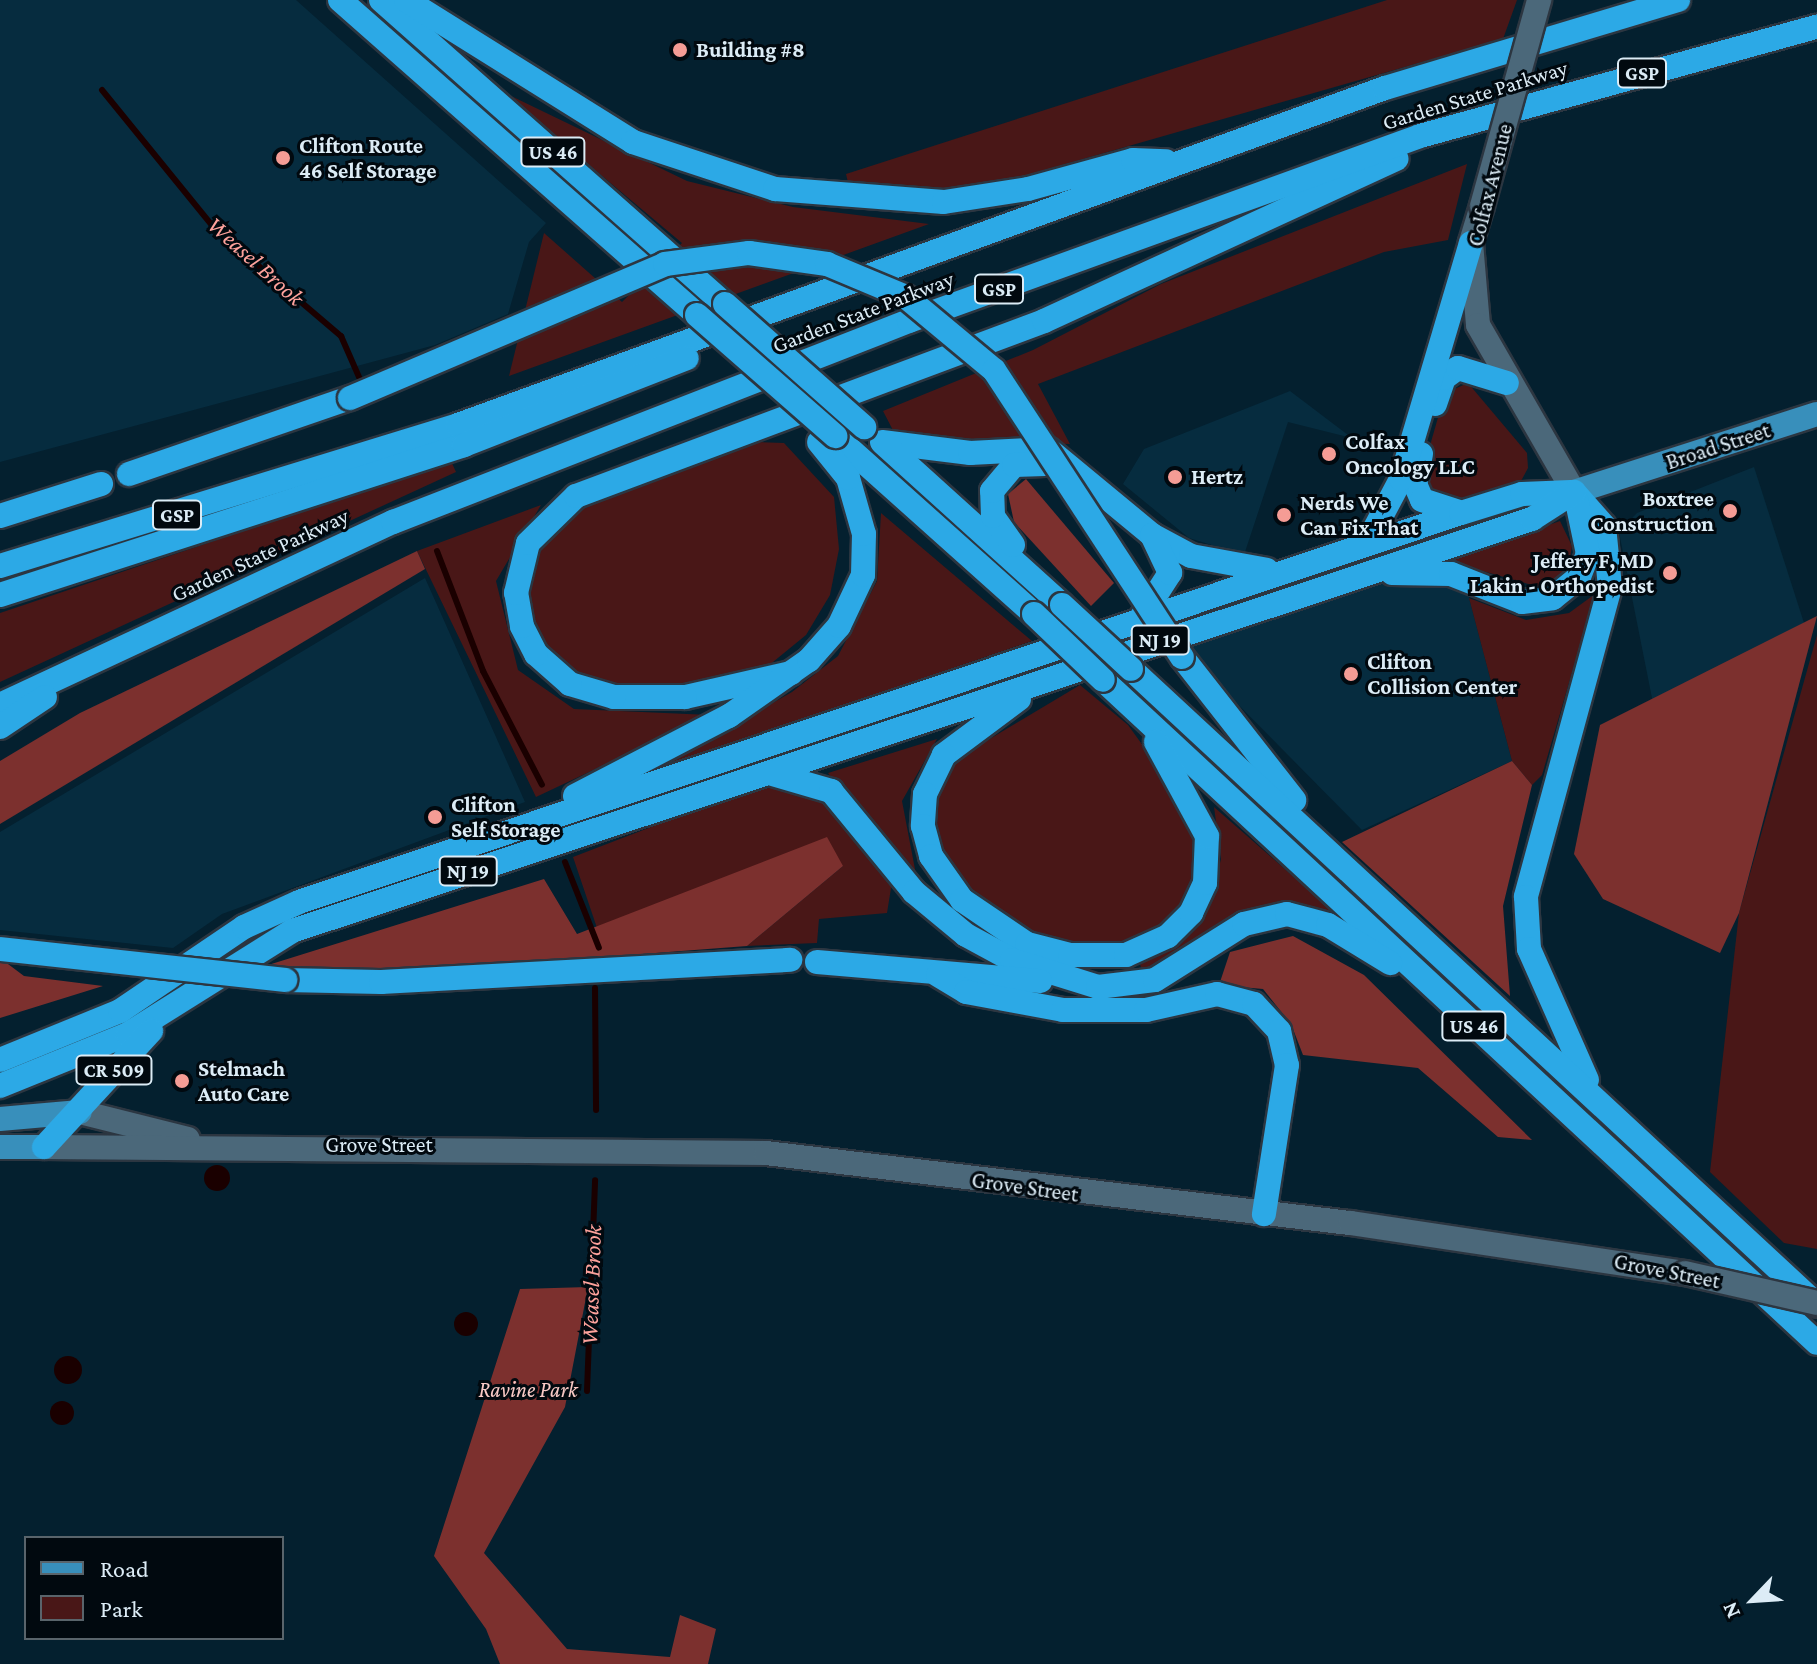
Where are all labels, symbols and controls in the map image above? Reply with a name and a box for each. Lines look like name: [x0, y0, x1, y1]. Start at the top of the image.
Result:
place label: Building #8: [696, 37, 805, 63]
marker: Building #8: [671, 41, 689, 59]
street label: Garden State Parkway: [1379, 54, 1571, 136]
road number: GSP: [1616, 57, 1668, 89]
street label: Colfax Avenue: [1462, 121, 1518, 249]
place label: Clifton Route 46 Self Storage: [299, 132, 436, 184]
road number: US 46: [519, 136, 587, 168]
marker: Clifton Route 46 Self Storage: [274, 149, 292, 167]
water label: Weasel Brook: [202, 210, 310, 312]
street label: Garden State Parkway: [769, 265, 957, 359]
road number: GSP: [973, 273, 1025, 305]
street label: Broad Street: [1663, 417, 1773, 475]
place label: Colfax Oncology LLC: [1345, 428, 1475, 480]
marker: Colfax Oncology LLC: [1320, 445, 1338, 463]
place label: Hertz: [1191, 464, 1243, 490]
marker: Hertz: [1166, 468, 1184, 486]
place label: Boxtree Construction: [1590, 485, 1714, 536]
place label: Nerds We Can Fix That: [1300, 489, 1418, 540]
road number: GSP: [151, 499, 203, 531]
street label: Garden State Parkway: [167, 502, 353, 608]
marker: Boxtree Construction: [1721, 502, 1739, 520]
marker: Nerds We Can Fix That: [1275, 506, 1293, 524]
place label: Jeffery F, MD Lakin - Orthopedist: [1470, 547, 1654, 598]
marker: Jeffery F, MD Lakin - Orthopedist: [1661, 564, 1679, 582]
road number: NJ 19: [1130, 624, 1190, 656]
place label: Clifton Collision Center: [1367, 648, 1517, 700]
marker: Clifton Collision Center: [1342, 665, 1360, 683]
place label: Clifton Self Storage: [451, 791, 560, 842]
marker: Clifton Self Storage: [426, 808, 444, 826]
road number: NJ 19: [438, 855, 498, 887]
road number: US 46: [1440, 1010, 1508, 1042]
road number: CR 509: [74, 1054, 154, 1086]
place label: Stelmach Auto Care: [198, 1055, 289, 1106]
marker: Stelmach Auto Care: [173, 1072, 191, 1090]
street label: Grove Street: [325, 1132, 433, 1158]
street label: Grove Street: [970, 1166, 1080, 1208]
water label: Weasel Brook: [575, 1224, 607, 1346]
street label: Grove Street: [1612, 1248, 1722, 1294]
park label: Ravine Park: [478, 1377, 578, 1403]
legend: [24, 1536, 284, 1640]
text: Road: [100, 1555, 149, 1582]
north arrow: [1713, 1560, 1793, 1640]
text: Park: [100, 1595, 143, 1622]
text: N: [1716, 1598, 1745, 1622]

